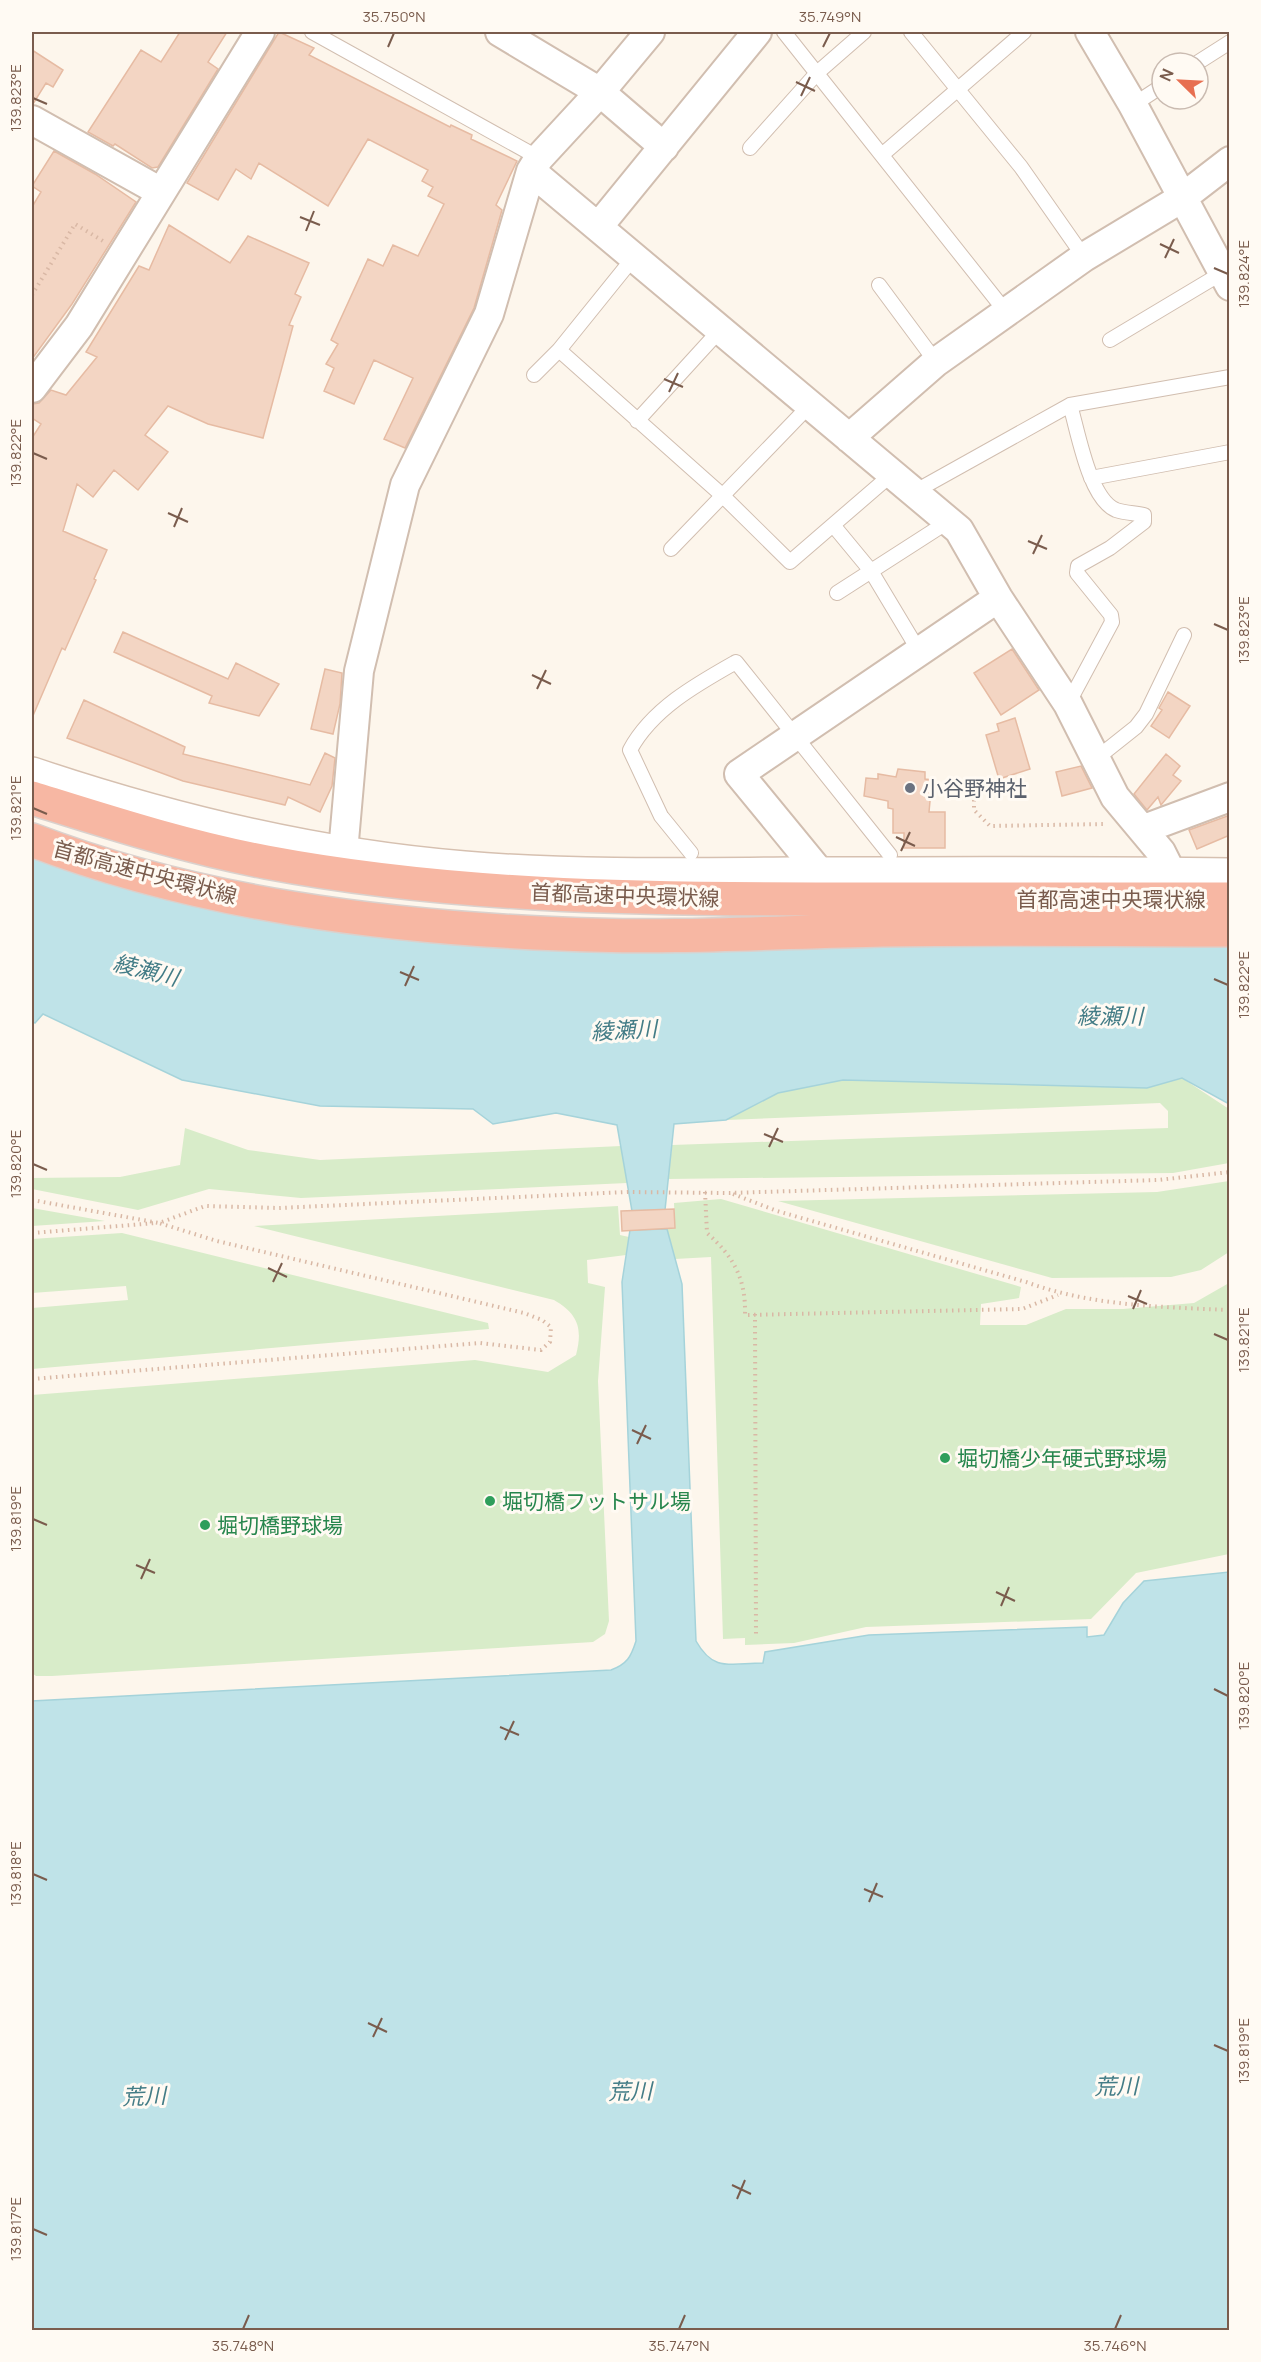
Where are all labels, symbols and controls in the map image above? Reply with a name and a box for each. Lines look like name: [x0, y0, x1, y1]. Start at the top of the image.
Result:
text: 35.750°N: [362, 6, 426, 27]
text: 35.749°N: [799, 6, 861, 27]
north arrow: [1150, 51, 1210, 111]
text: 139.823°E: [5, 64, 26, 132]
text: N: [1154, 65, 1179, 85]
text: 139.824°E: [1233, 240, 1254, 308]
text: 139.822°E: [5, 419, 26, 487]
text: 139.823°E: [1233, 596, 1254, 664]
place label: 小谷野神社: [922, 774, 1027, 802]
text: 139.821°E: [5, 775, 26, 841]
marker: 小谷野神社: [903, 781, 917, 795]
street label: 首都高速中央環状線: [50, 834, 240, 910]
street label: 首都高速中央環状線: [530, 878, 720, 912]
street label: 首都高速中央環状線: [1017, 885, 1206, 913]
water label: 綾瀬川: [110, 947, 184, 993]
text: 139.822°E: [1233, 951, 1254, 1019]
water label: 綾瀬川: [1077, 1001, 1145, 1031]
water label: 綾瀬川: [590, 1013, 660, 1047]
text: 139.820°E: [5, 1130, 26, 1198]
text: 139.821°E: [1233, 1307, 1254, 1373]
place label: 堀切橋少年硬式野球場: [957, 1444, 1167, 1472]
marker: 堀切橋少年硬式野球場: [938, 1451, 952, 1465]
text: 139.819°E: [5, 1486, 26, 1552]
place label: 堀切橋フットサル場: [502, 1487, 691, 1515]
marker: 堀切橋フットサル場: [483, 1494, 497, 1508]
place label: 堀切橋野球場: [217, 1511, 343, 1539]
marker: 堀切橋野球場: [198, 1518, 212, 1532]
text: 139.820°E: [1233, 1662, 1254, 1730]
text: 139.818°E: [5, 1841, 26, 1907]
text: 139.819°E: [1233, 2018, 1254, 2084]
water label: 荒川: [1094, 2071, 1140, 2101]
water label: 荒川: [608, 2076, 654, 2106]
water label: 荒川: [121, 2080, 169, 2112]
text: 139.817°E: [5, 2197, 26, 2261]
text: 35.748°N: [212, 2335, 274, 2356]
text: 35.747°N: [648, 2335, 710, 2356]
text: 35.746°N: [1084, 2335, 1146, 2356]

